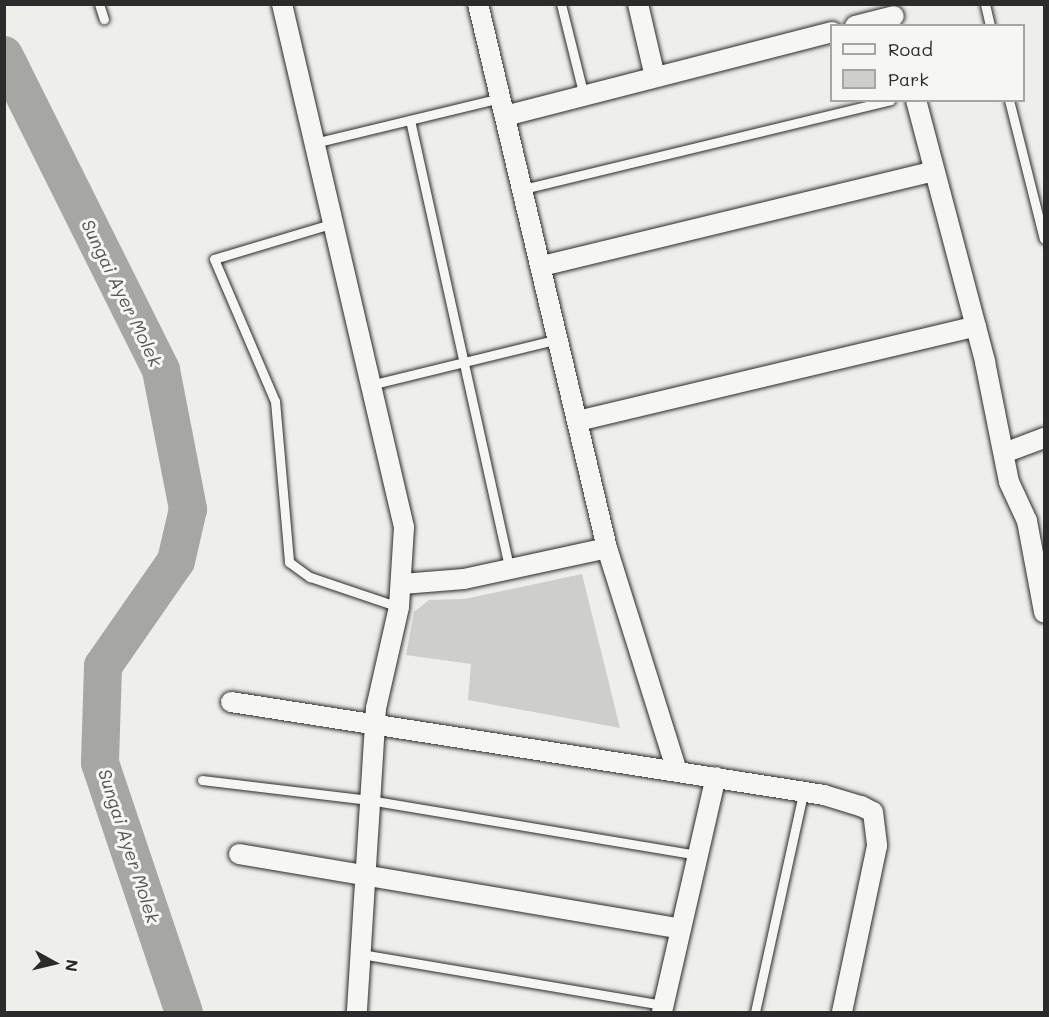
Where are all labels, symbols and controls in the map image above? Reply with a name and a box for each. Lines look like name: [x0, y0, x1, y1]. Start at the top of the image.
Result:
legend: [830, 24, 1025, 102]
text: Road: [888, 37, 933, 61]
text: Park: [888, 67, 929, 91]
water label: Sungai Ayer Molek: [77, 216, 167, 370]
water label: Sungai Ayer Molek: [94, 766, 164, 926]
north arrow: [24, 933, 84, 993]
text: N: [61, 958, 84, 973]

